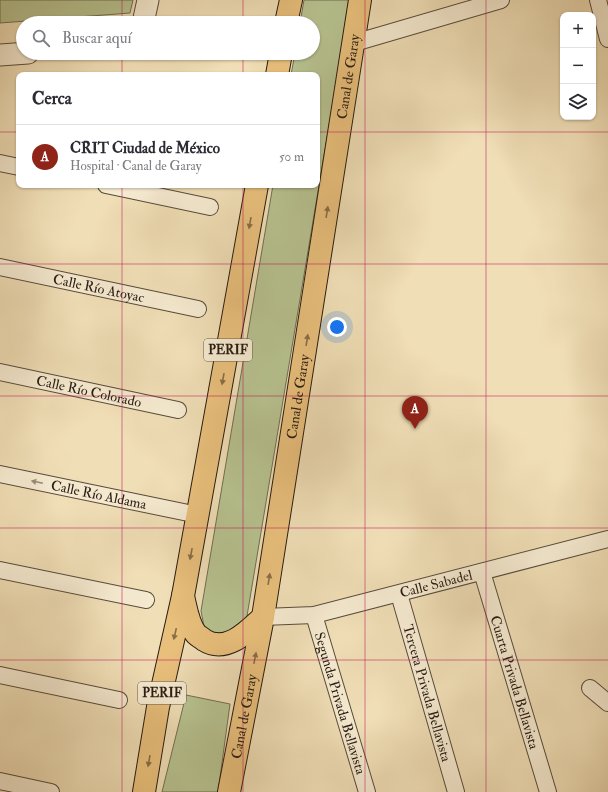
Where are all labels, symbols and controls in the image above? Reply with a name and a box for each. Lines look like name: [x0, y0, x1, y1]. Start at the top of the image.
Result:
map controls: [560, 12, 596, 120]
button: +: [560, 12, 596, 48]
search box: [16, 16, 320, 60]
icon: search: [30, 27, 52, 49]
text: Buscar aquí: [62, 29, 131, 48]
street label: Canal de Garay: [333, 32, 364, 120]
button: −: [560, 48, 596, 84]
button: layers: [560, 84, 596, 120]
text: Cerca: [32, 88, 72, 109]
text: CRIT Ciudad de México: [70, 139, 220, 158]
text: A: [41, 149, 49, 165]
text: 50 m: [279, 149, 304, 165]
text: Hospital · Canal de Garay: [70, 158, 202, 174]
one-way arrow: [325, 206, 331, 218]
one-way arrow: [247, 217, 253, 229]
street label: Calle Río Atoyac: [52, 270, 146, 306]
your location: [327, 317, 347, 337]
one-way arrow: [304, 334, 310, 346]
road number: PERIF: [204, 339, 252, 361]
street label: Canal de Garay: [283, 352, 314, 440]
street label: Calle Río Colorado: [35, 372, 143, 411]
one-way arrow: [220, 373, 226, 385]
pin: A: [402, 396, 428, 429]
street label: Calle Río Aldama: [50, 476, 148, 513]
one-way arrow: [30, 478, 43, 484]
one-way arrow: [188, 548, 194, 560]
street label: Calle Sabadel: [398, 566, 475, 601]
one-way arrow: [266, 573, 272, 585]
street label: Cuarta Privada Bellavista: [487, 613, 543, 751]
street label: Tercera Privada Bellavista: [400, 622, 455, 764]
one-way arrow: [172, 628, 178, 640]
street label: Segunda Privada Bellavista: [311, 630, 370, 777]
one-way arrow: [252, 651, 258, 664]
street label: Canal de Garay: [227, 672, 261, 760]
road number: PERIF: [138, 682, 186, 704]
one-way arrow: [146, 755, 152, 767]

